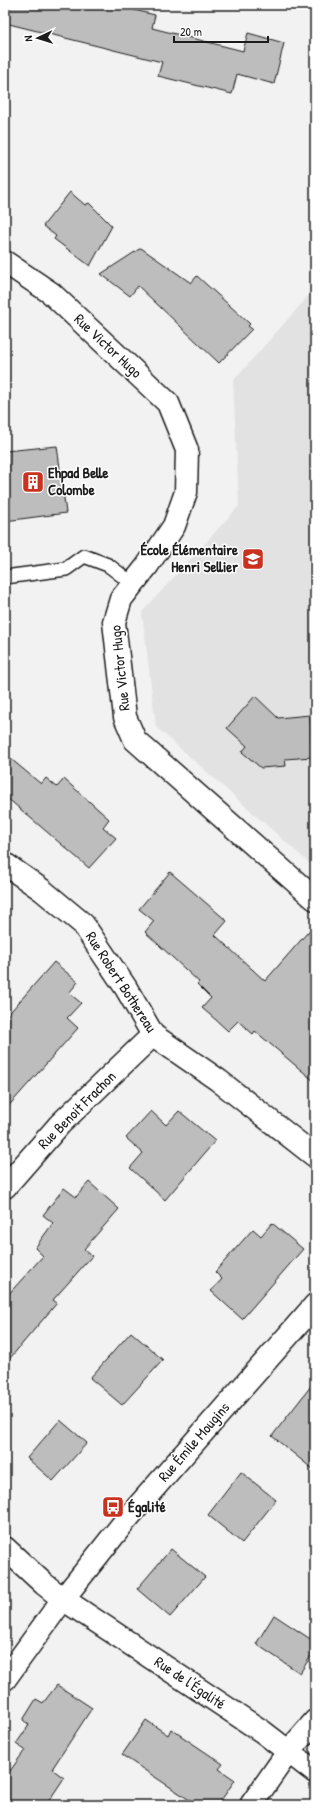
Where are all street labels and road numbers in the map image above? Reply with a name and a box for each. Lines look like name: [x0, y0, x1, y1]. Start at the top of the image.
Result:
street label: Rue Victor Hugo: [70, 309, 147, 383]
street label: Rue Victor Hugo: [105, 624, 134, 712]
street label: Rue Robert Bothereau: [81, 927, 162, 1036]
street label: Rue Benoit Frachon: [33, 1066, 121, 1153]
street label: Rue Émile Mougins: [153, 1397, 234, 1486]
street label: Rue de l'Égalité: [151, 1651, 230, 1714]

